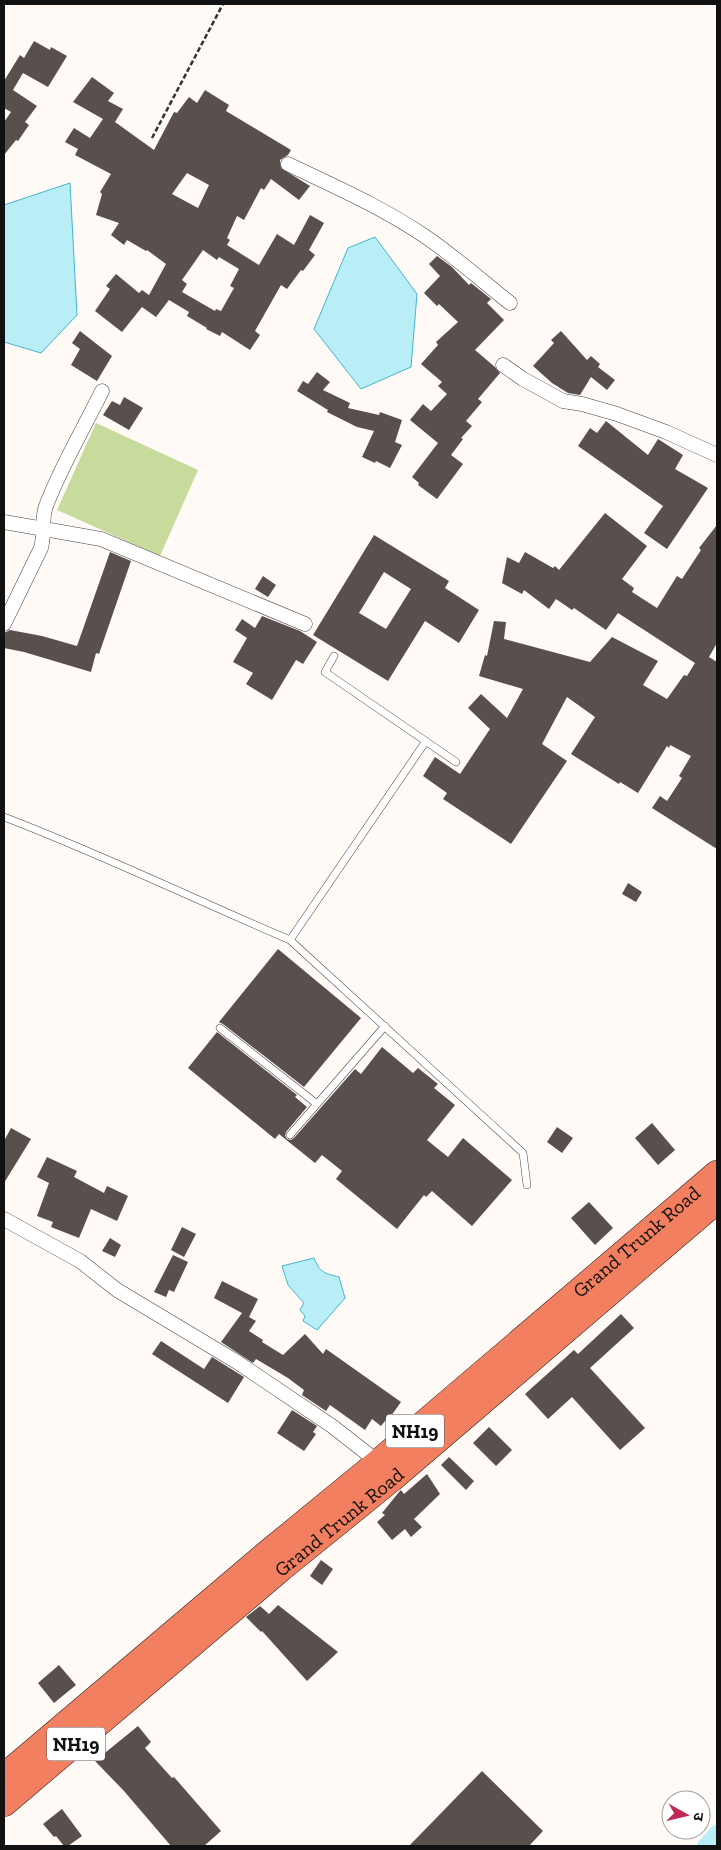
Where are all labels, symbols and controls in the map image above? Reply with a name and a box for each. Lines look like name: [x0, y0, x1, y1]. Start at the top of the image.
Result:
street label: Grand Trunk Road: [568, 1181, 705, 1303]
road number: NH19: [386, 1414, 444, 1448]
street label: Grand Trunk Road: [269, 1462, 409, 1582]
road number: NH19: [47, 1728, 105, 1760]
north arrow: [661, 1790, 711, 1840]
text: उ: [689, 1811, 707, 1823]

